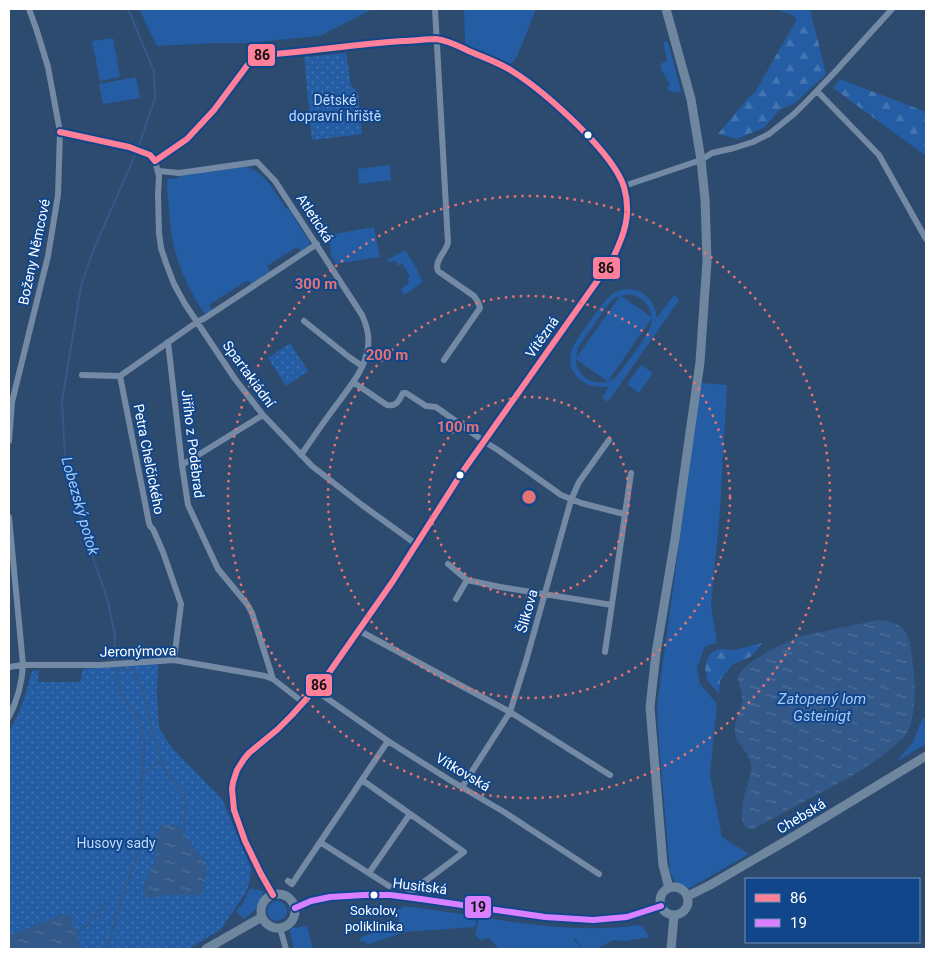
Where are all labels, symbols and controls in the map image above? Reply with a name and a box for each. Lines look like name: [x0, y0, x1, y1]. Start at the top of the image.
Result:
line badge: 86: [247, 43, 276, 67]
text: 86: [254, 47, 270, 63]
park label: Dětské dopravní hřiště: [289, 92, 381, 124]
unlabelled marker: [583, 130, 593, 140]
street label: Atletická: [293, 191, 337, 245]
street label: Boženy Němcové: [15, 198, 53, 306]
line badge: 86: [592, 256, 621, 280]
text: 86: [598, 260, 614, 276]
text: 300 m: [295, 275, 337, 293]
street label: Vítězná: [522, 313, 562, 361]
street label: Spartakiádní: [220, 338, 279, 411]
text: 200 m: [366, 346, 408, 364]
street label: Jiřího z Poděbrad: [178, 389, 208, 499]
street label: Petra Chelčického: [130, 402, 168, 516]
text: 100 m: [437, 418, 479, 436]
water label: Lobezský potok: [57, 455, 103, 558]
unlabelled marker: [455, 470, 465, 480]
centre of rings: [520, 488, 538, 506]
street label: Šlikova: [512, 587, 541, 635]
street label: Jeronýmova: [100, 642, 176, 660]
line badge: 86: [305, 673, 333, 697]
text: 86: [311, 677, 327, 693]
water label: Zatopený lom Gsteinigt: [777, 690, 866, 725]
street label: Vítkovská: [433, 750, 493, 794]
street label: Chebská: [774, 795, 828, 837]
park label: Husovy sady: [76, 835, 156, 851]
street label: Husitská: [392, 875, 448, 897]
legend: [745, 878, 920, 943]
text: 86: [790, 889, 807, 907]
marker: Sokolov, poliklinika: [369, 890, 379, 900]
line badge: 19: [464, 895, 492, 919]
text: 19: [470, 899, 486, 915]
place label: Sokolov, poliklinika: [345, 903, 403, 934]
text: 19: [790, 914, 807, 932]

